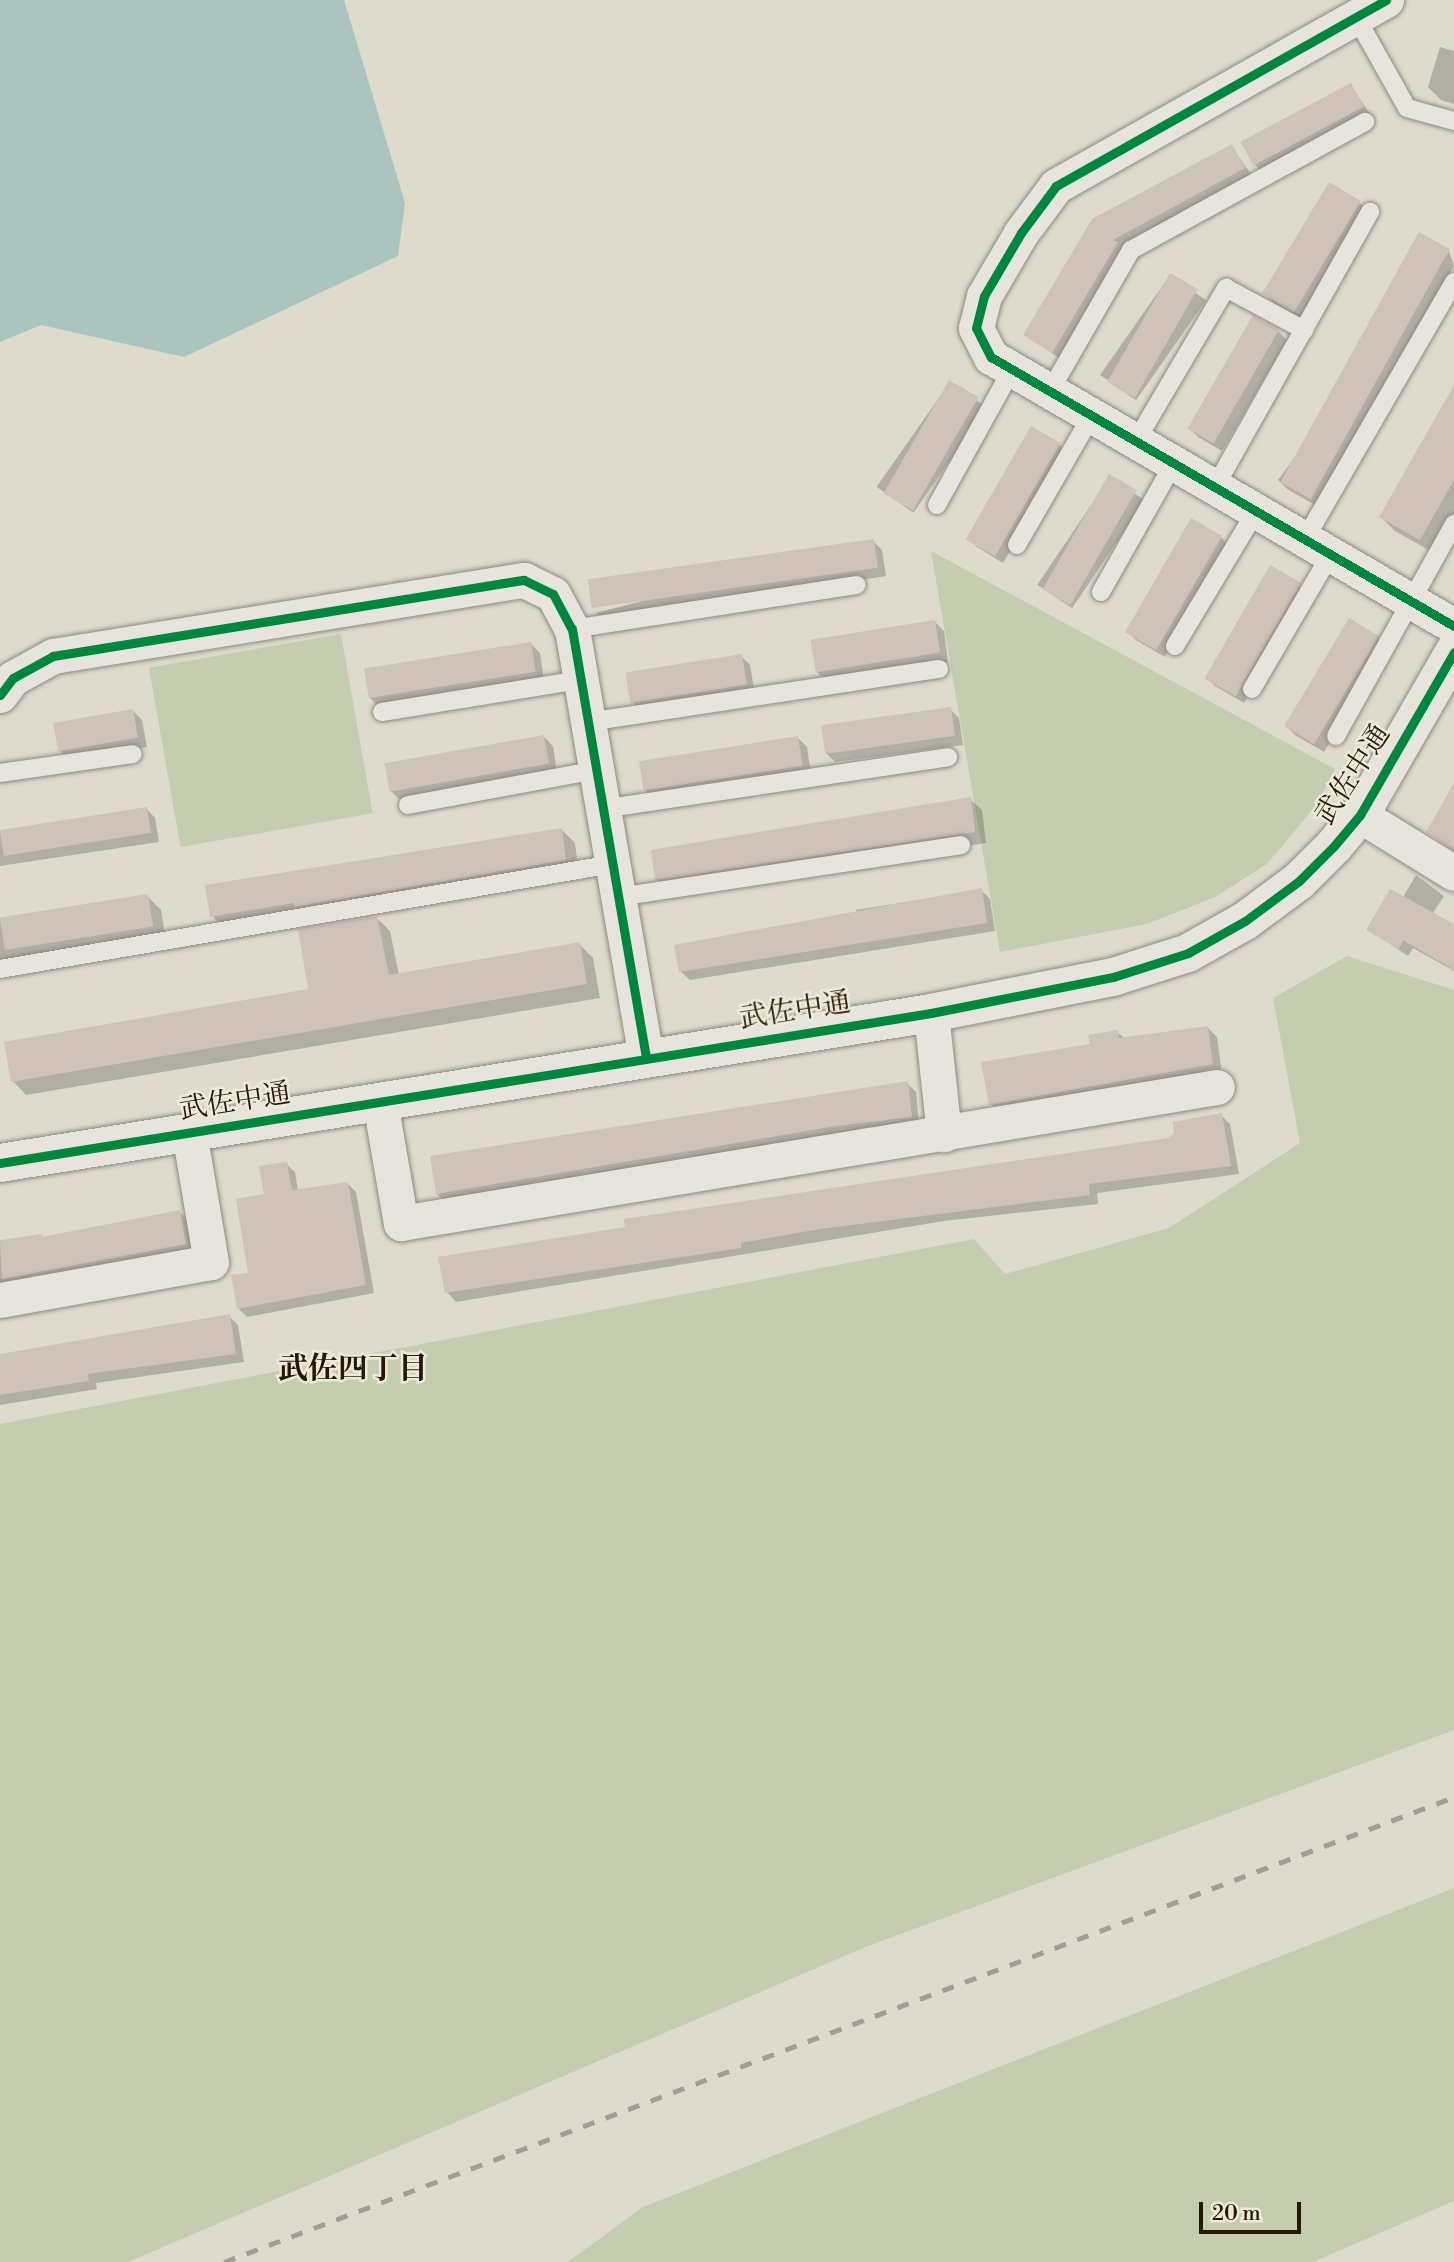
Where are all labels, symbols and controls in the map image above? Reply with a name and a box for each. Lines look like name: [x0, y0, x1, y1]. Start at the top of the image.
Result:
street label: 武佐中通: [1308, 719, 1398, 831]
street label: 武佐中通: [737, 986, 853, 1036]
street label: 武佐中通: [177, 1077, 293, 1127]
district label: 武佐四丁目: [278, 1351, 428, 1387]
scale bar: [1202, 2188, 1304, 2232]
text: 20 m: [1212, 2201, 1261, 2227]

